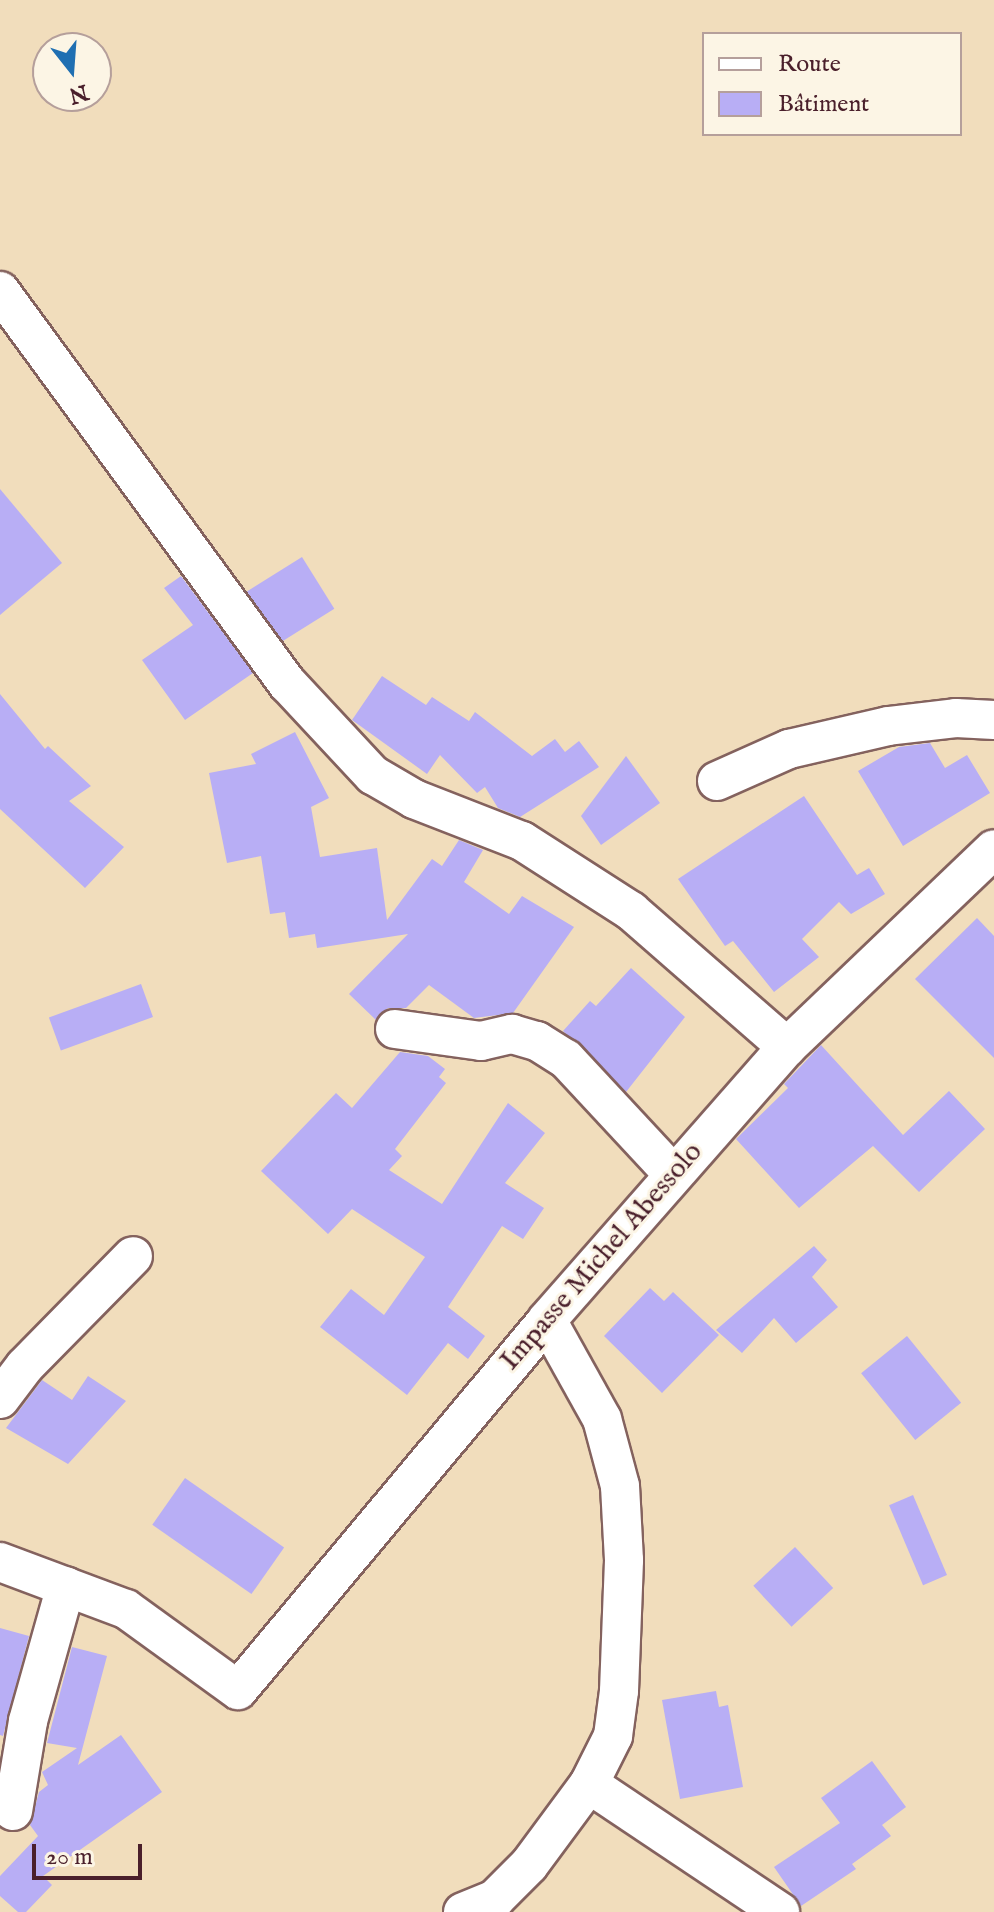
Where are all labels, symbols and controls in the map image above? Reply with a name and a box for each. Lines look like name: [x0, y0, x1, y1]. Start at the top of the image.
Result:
north arrow: [32, 32, 112, 112]
legend: [702, 32, 962, 136]
text: Route: [778, 49, 841, 80]
text: N: [65, 77, 92, 109]
text: Bâtiment: [778, 89, 869, 120]
street label: Impasse Michel Abessolo: [494, 1136, 710, 1378]
scale bar: [36, 1828, 146, 1878]
text: 20 m: [46, 1842, 93, 1873]

